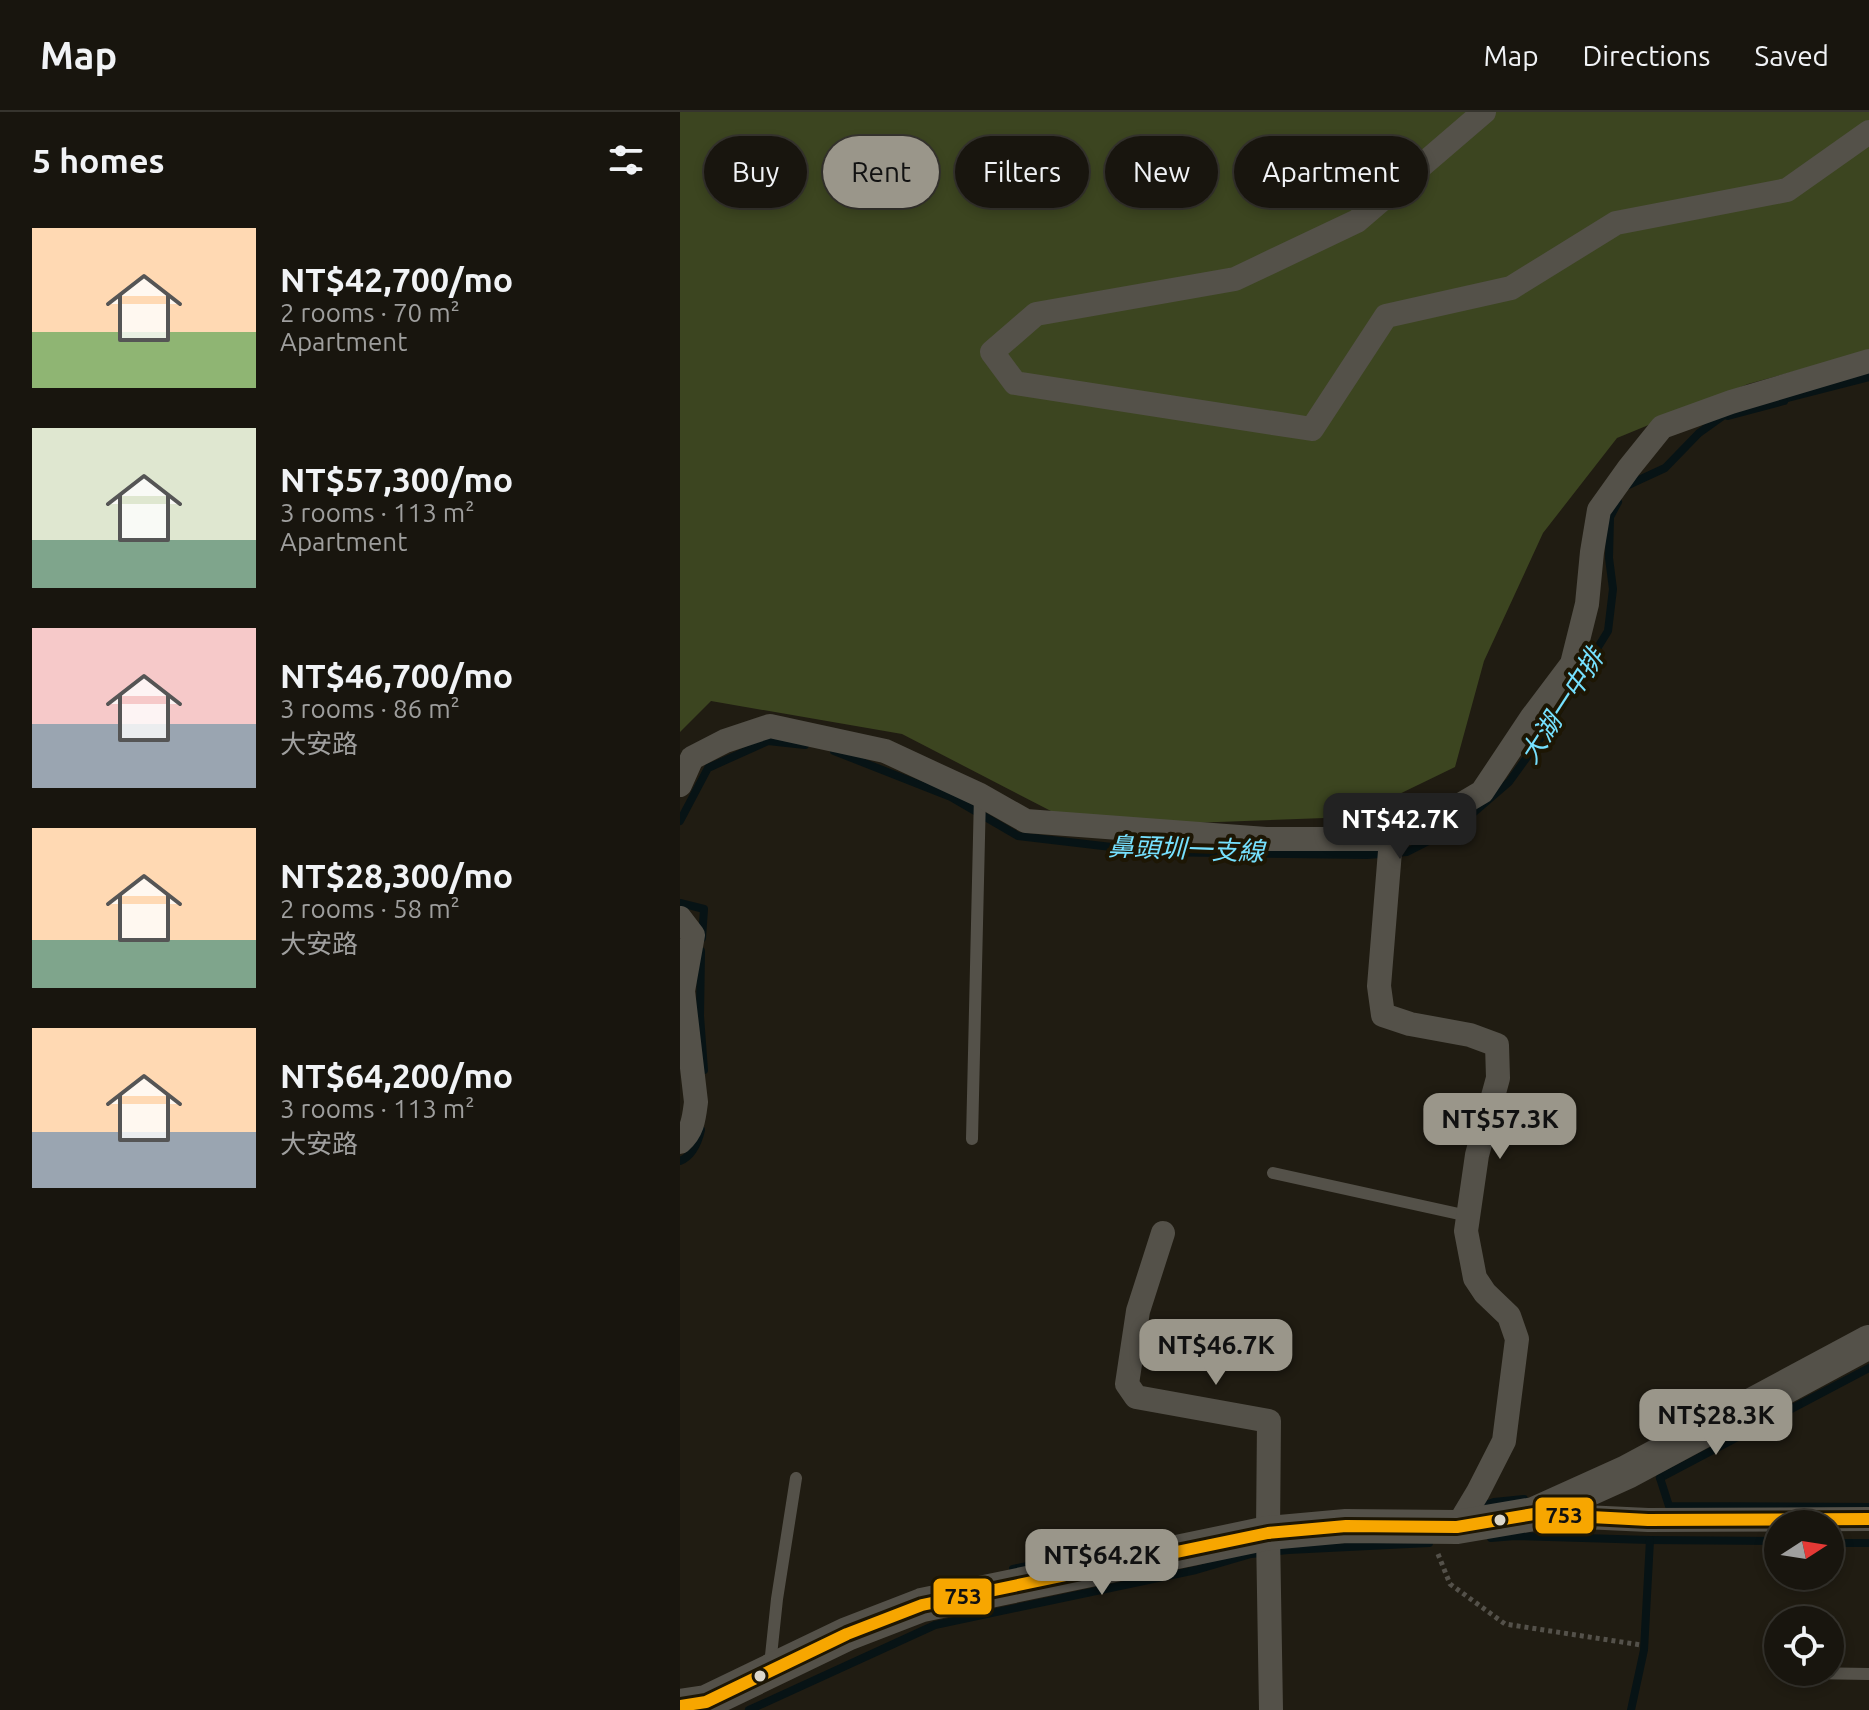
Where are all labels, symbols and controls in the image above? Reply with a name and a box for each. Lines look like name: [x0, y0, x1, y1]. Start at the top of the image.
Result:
text: Map: [40, 34, 117, 76]
text: Map: [1483, 40, 1539, 71]
text: Directions: [1583, 40, 1710, 71]
text: Saved: [1754, 40, 1829, 71]
chip: Buy: [704, 136, 807, 208]
chip: Rent: [823, 136, 939, 208]
chip: Filters: [955, 136, 1089, 208]
chip: New: [1105, 136, 1218, 208]
chip: Apartment: [1234, 136, 1428, 208]
icon: filters: [604, 138, 648, 182]
text: 5 homes: [32, 141, 165, 179]
icon: home: [96, 260, 192, 356]
text: NT$42,700/mo: [280, 260, 513, 298]
text: 2 rooms · 70 m²: [280, 298, 460, 327]
text: Apartment: [280, 327, 407, 356]
icon: home: [96, 460, 192, 556]
text: NT$57,300/mo: [280, 460, 513, 498]
text: 3 rooms · 113 m²: [280, 498, 475, 527]
text: Apartment: [280, 527, 407, 556]
water label: 大湖一中排: [1514, 641, 1611, 768]
text: NT$46,700/mo: [280, 656, 513, 694]
icon: home: [96, 660, 192, 756]
text: 3 rooms · 86 m²: [280, 694, 460, 723]
text: 大安路: [280, 729, 358, 758]
pin: NT$42.7K: [1317, 793, 1483, 861]
text: NT$42.7K: [1341, 804, 1459, 833]
water label: 鼻頭圳一支線: [1108, 831, 1267, 866]
text: NT$28,300/mo: [280, 856, 513, 894]
icon: home: [96, 860, 192, 956]
text: 2 rooms · 58 m²: [280, 894, 460, 923]
text: 大安路: [280, 929, 358, 958]
text: NT$64,200/mo: [280, 1056, 513, 1094]
icon: home: [96, 1060, 192, 1156]
pin: NT$57.3K: [1417, 1093, 1583, 1161]
text: 3 rooms · 113 m²: [280, 1094, 475, 1123]
text: NT$57.3K: [1441, 1104, 1559, 1133]
text: 大安路: [280, 1129, 358, 1158]
pin: NT$46.7K: [1133, 1319, 1299, 1387]
text: NT$46.7K: [1157, 1330, 1275, 1359]
pin: NT$28.3K: [1633, 1389, 1799, 1457]
text: NT$28.3K: [1657, 1400, 1775, 1429]
line badge: 753: [1534, 1496, 1595, 1535]
text: 753: [1545, 1502, 1583, 1527]
north arrow: [1764, 1510, 1844, 1590]
map controls: [1764, 1510, 1844, 1686]
unlabelled marker: [1492, 1512, 1508, 1528]
pin: NT$64.2K: [1019, 1529, 1185, 1597]
text: NT$64.2K: [1043, 1540, 1161, 1569]
line badge: 753: [932, 1577, 993, 1616]
text: 753: [944, 1583, 982, 1608]
button: locate: [1764, 1606, 1844, 1686]
unlabelled marker: [752, 1668, 768, 1684]

